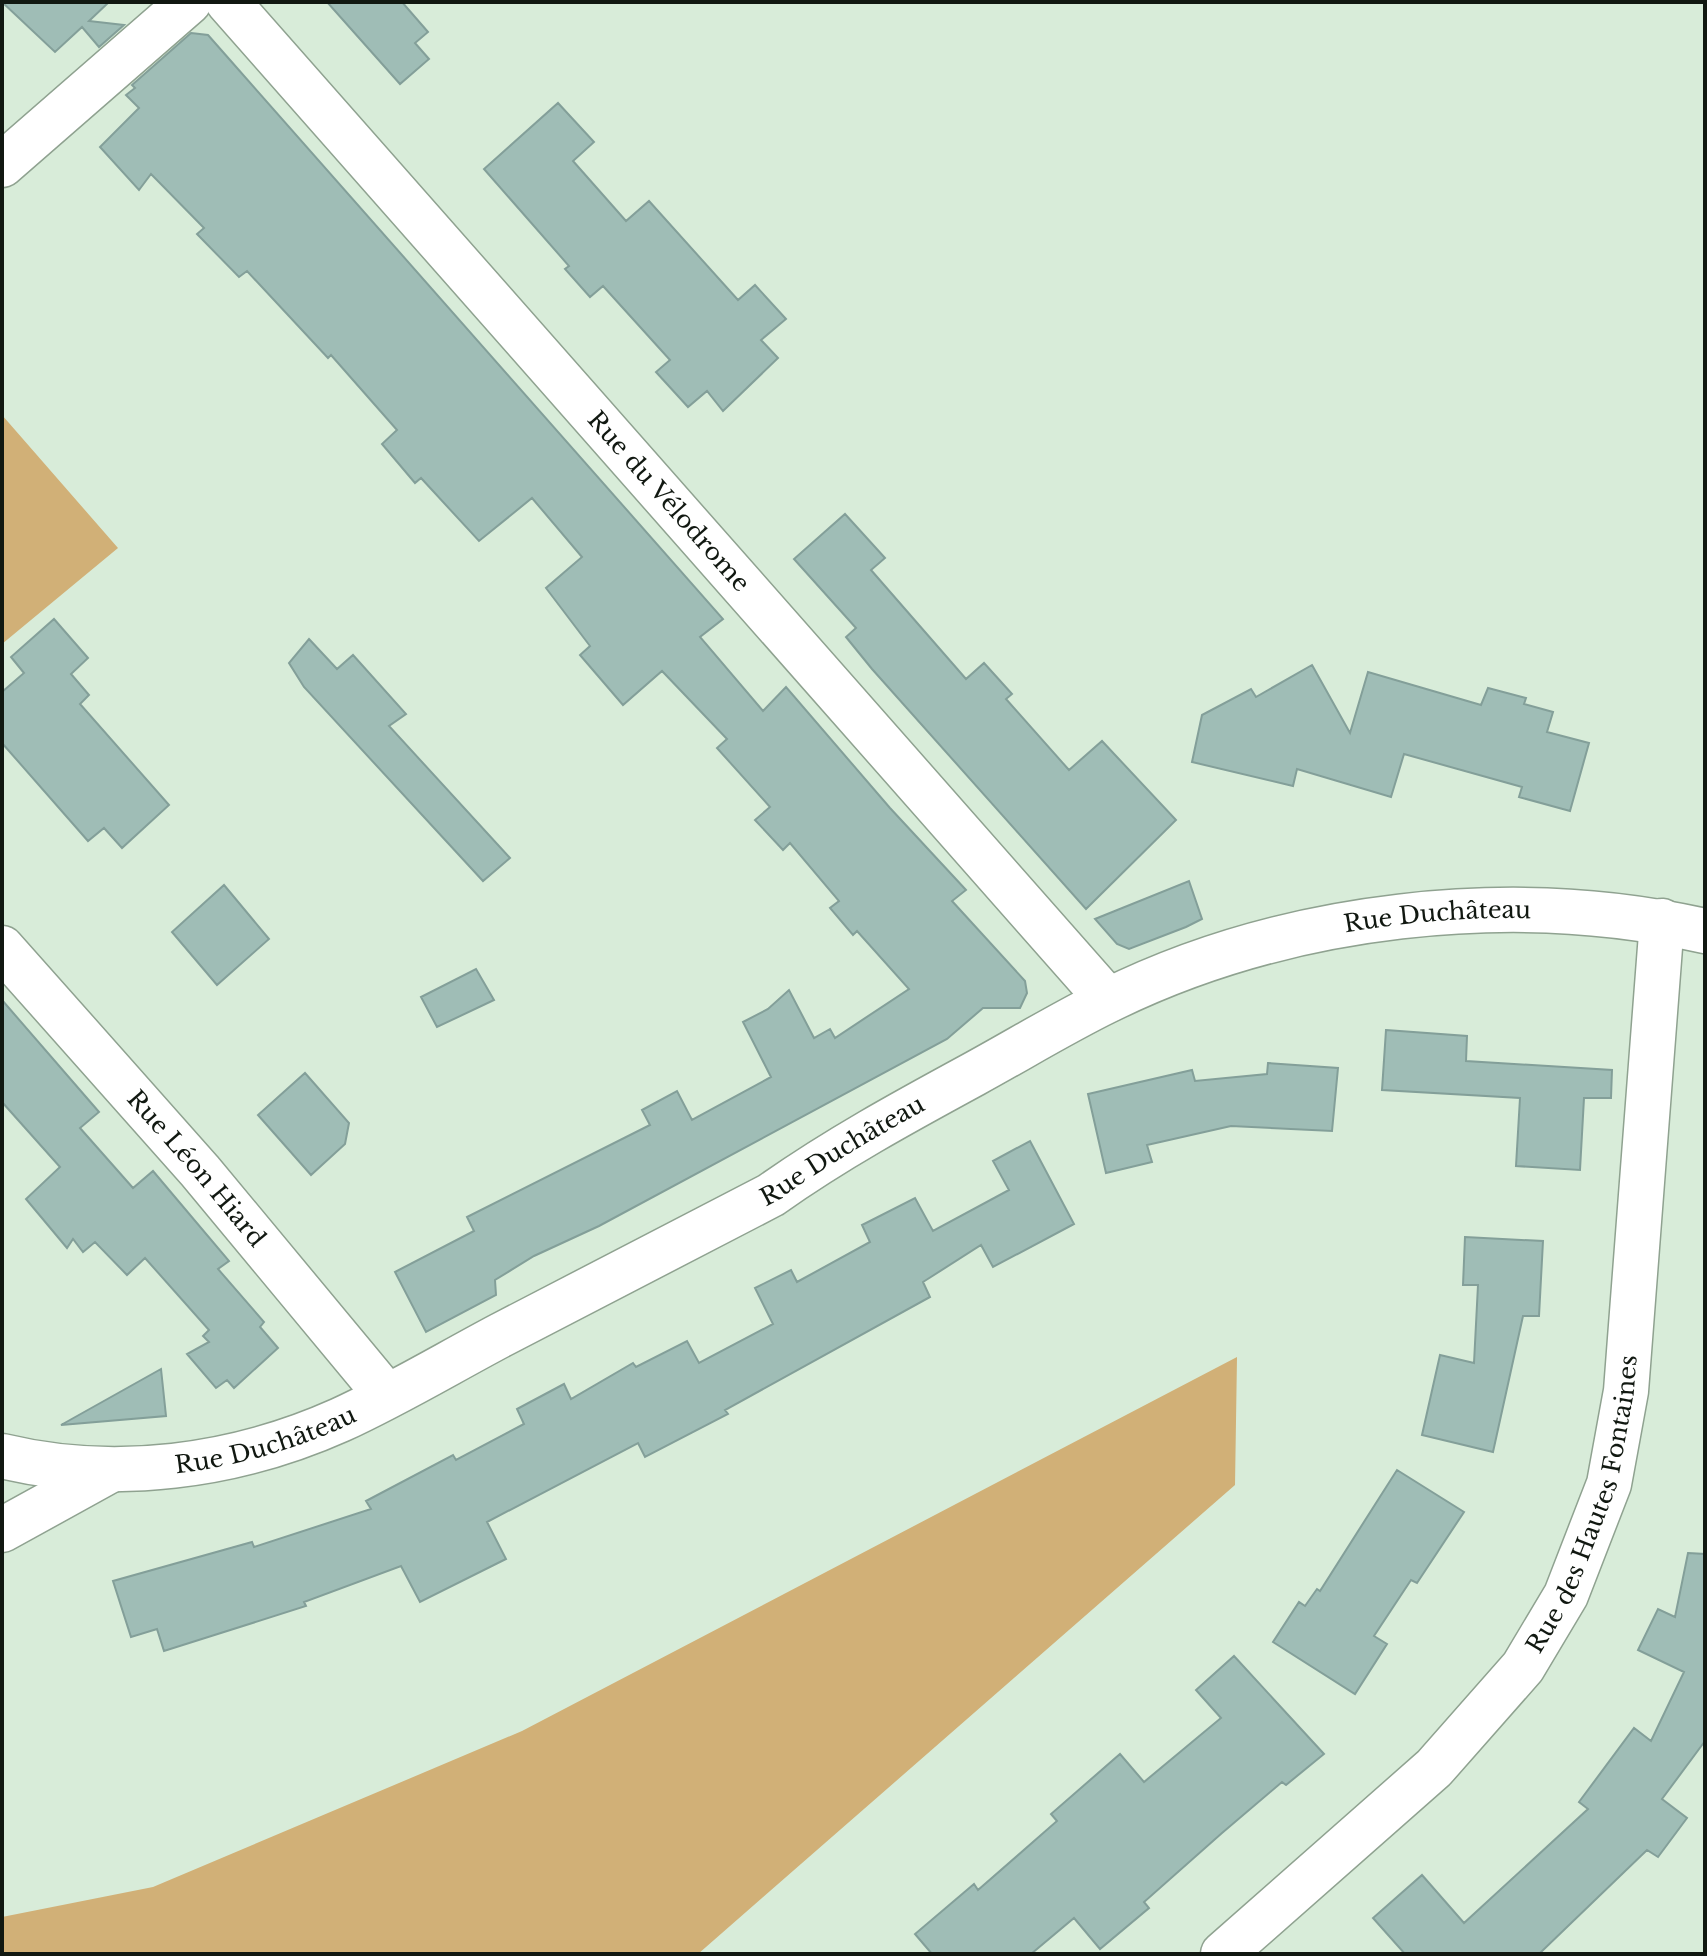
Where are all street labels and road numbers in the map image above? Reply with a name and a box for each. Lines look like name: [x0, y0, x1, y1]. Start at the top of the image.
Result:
street label: Rue du Vélodrome: [582, 405, 756, 597]
street label: Rue Duchâteau: [1341, 895, 1531, 939]
street label: Rue Léon Hiard: [121, 1084, 272, 1253]
street label: Rue Duchâteau: [755, 1089, 929, 1212]
street label: Rue des Hautes Fontaines: [1520, 1354, 1643, 1658]
street label: Rue Duchâteau: [173, 1400, 360, 1480]

